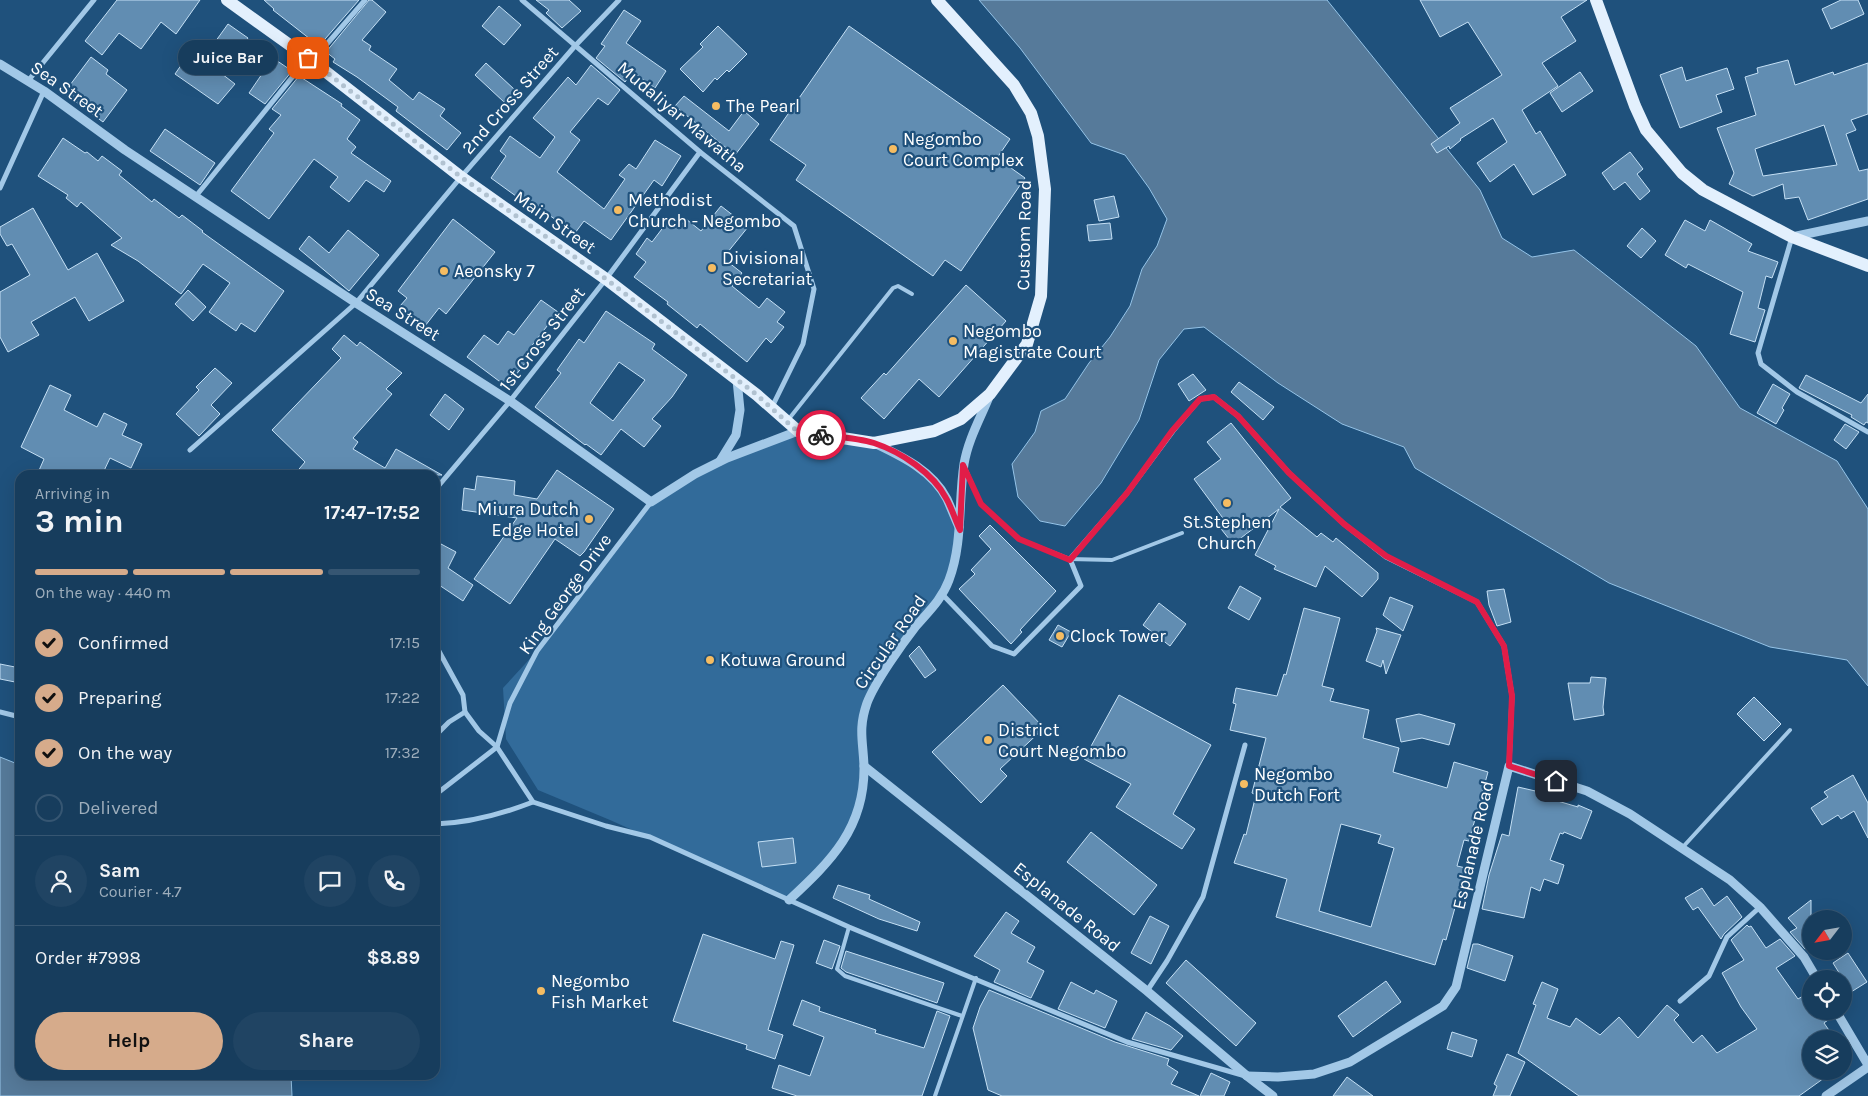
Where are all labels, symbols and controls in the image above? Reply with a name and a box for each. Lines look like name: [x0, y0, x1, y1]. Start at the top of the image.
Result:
pin: [287, 37, 329, 79]
callout: Juice Bar: [178, 40, 278, 76]
street label: 2nd Cross Street: [457, 41, 563, 159]
icon: bag: [294, 44, 322, 72]
text: Juice Bar: [193, 48, 263, 67]
street label: Sea Street: [26, 56, 108, 122]
street label: Mudaliyar Mawatha: [613, 57, 751, 177]
place label: The Pearl: [726, 95, 800, 117]
marker: The Pearl: [710, 100, 722, 112]
place label: Negombo Court Complex: [903, 128, 1024, 171]
marker: Negombo Court Complex: [887, 143, 899, 155]
street label: Custom Road: [1012, 180, 1036, 290]
street label: Main Street: [510, 186, 600, 258]
place label: Methodist Church - Negombo: [628, 189, 781, 232]
marker: Methodist Church - Negombo: [612, 204, 624, 216]
place label: Divisional Secretariat: [722, 247, 813, 290]
place label: Aeonsky 7: [454, 260, 535, 282]
marker: Divisional Secretariat: [706, 262, 718, 274]
marker: Aeonsky 7: [438, 265, 450, 277]
street label: Sea Street: [362, 282, 445, 346]
street label: 1st Cross Street: [494, 282, 590, 396]
place label: Negombo Magistrate Court: [963, 320, 1102, 363]
marker: Negombo Magistrate Court: [947, 335, 959, 347]
courier: [796, 410, 846, 460]
icon: bike: [807, 421, 835, 449]
text: Arriving in: [35, 484, 110, 503]
marker: St.Stephen Church: [1221, 497, 1233, 509]
place label: Miura Dutch Edge Hotel: [477, 498, 579, 541]
text: 17:47–17:52: [324, 502, 420, 524]
text: 3 min: [35, 503, 124, 540]
place label: St.Stephen Church: [1182, 511, 1272, 554]
marker: Miura Dutch Edge Hotel: [583, 513, 595, 525]
street label: King George Drive: [514, 529, 616, 659]
text: On the way · 440 m: [35, 583, 171, 602]
street label: Circular Road: [849, 591, 931, 693]
place label: Clock Tower: [1070, 625, 1166, 647]
icon: check: [35, 629, 63, 657]
marker: Clock Tower: [1054, 630, 1066, 642]
text: Confirmed: [78, 632, 169, 654]
text: 17:15: [389, 633, 420, 652]
place label: Kotuwa Ground: [720, 649, 846, 671]
marker: Kotuwa Ground: [704, 654, 716, 666]
icon: check: [35, 684, 63, 712]
text: Preparing: [78, 687, 161, 709]
text: 17:22: [385, 688, 420, 707]
place label: District Court Negombo: [998, 719, 1126, 762]
marker: District Court Negombo: [982, 734, 994, 746]
icon: check: [35, 739, 63, 767]
text: On the way: [78, 742, 172, 764]
text: 17:32: [385, 743, 420, 762]
pin: [1535, 760, 1577, 802]
place label: Negombo Dutch Fort: [1254, 763, 1340, 806]
icon: home: [1542, 767, 1570, 795]
marker: Negombo Dutch Fort: [1238, 778, 1250, 790]
street label: Esplanade Road: [1447, 778, 1499, 912]
text: Delivered: [78, 797, 158, 819]
button: person: [35, 855, 87, 907]
button: chat: [304, 855, 356, 907]
button: phone: [368, 855, 420, 907]
street label: Esplanade Road: [1009, 857, 1125, 957]
text: Sam: [99, 860, 140, 882]
text: Courier · 4.7: [99, 882, 182, 901]
north arrow: [1802, 910, 1852, 960]
map controls: [1802, 910, 1852, 1080]
text: Order #7998: [35, 947, 141, 969]
text: $8.89: [367, 947, 420, 969]
place label: Negombo Fish Market: [551, 970, 648, 1013]
button: locate: [1802, 970, 1852, 1020]
marker: Negombo Fish Market: [535, 985, 547, 997]
button: Help: [35, 1012, 223, 1070]
button: Share: [233, 1012, 420, 1070]
button: layers: [1802, 1030, 1852, 1080]

